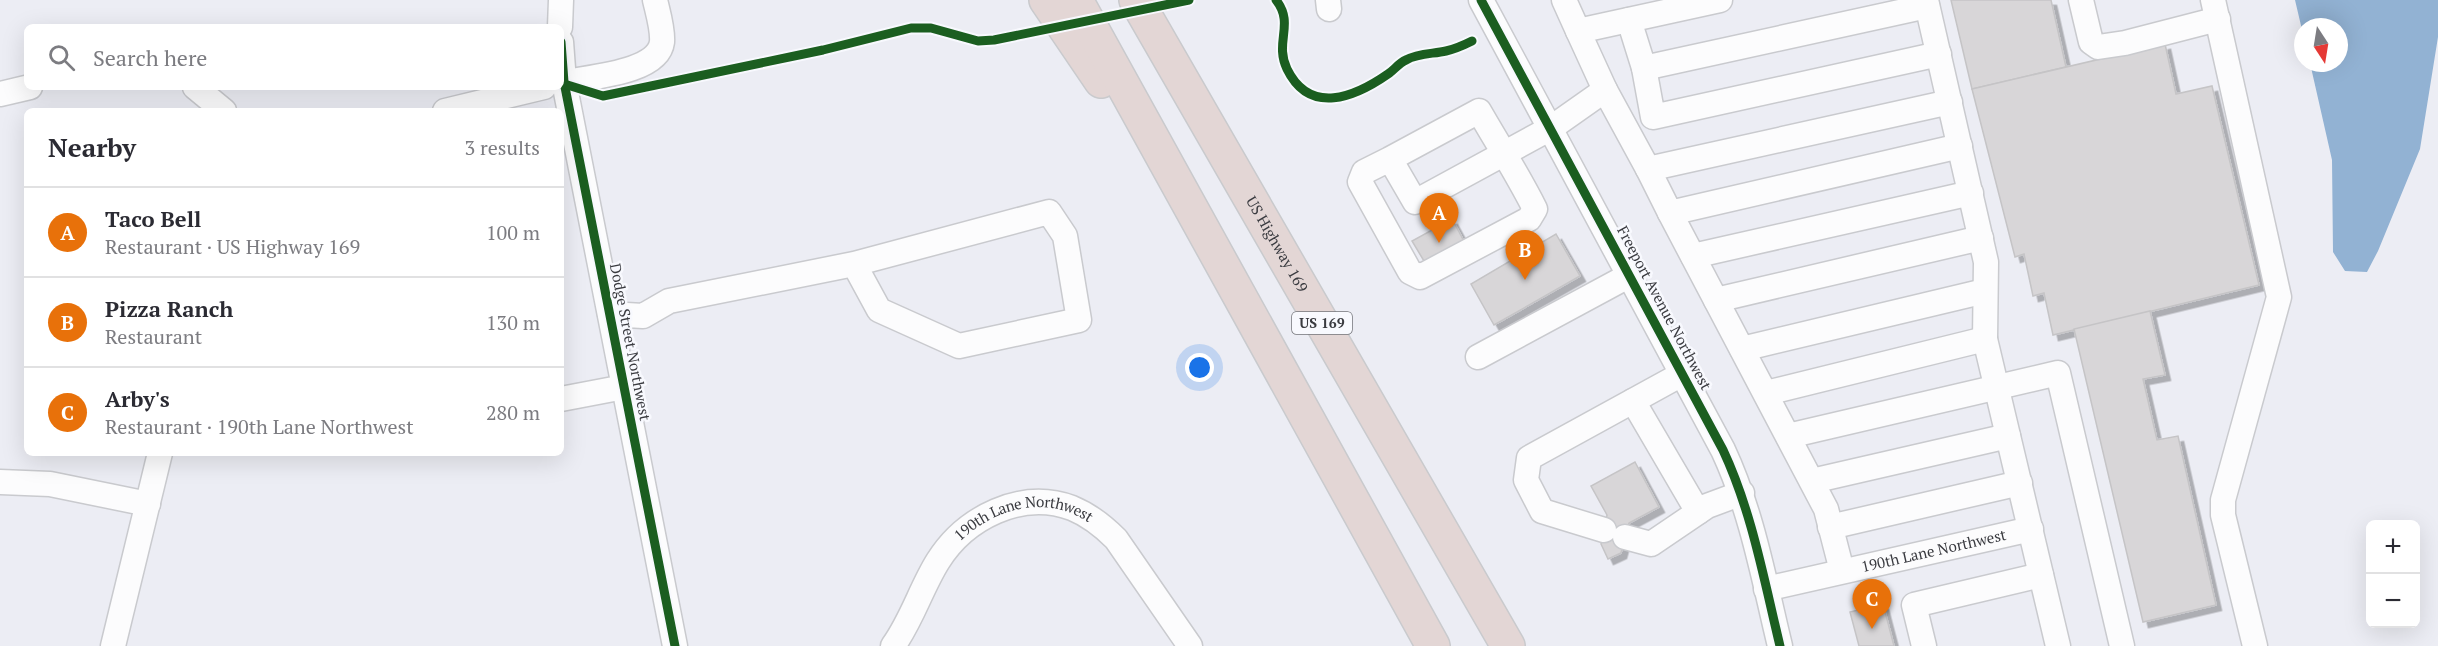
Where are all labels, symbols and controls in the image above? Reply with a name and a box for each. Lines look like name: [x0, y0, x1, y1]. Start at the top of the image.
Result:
north arrow: [2294, 18, 2348, 72]
search box: [24, 24, 564, 90]
icon: search: [45, 41, 78, 74]
text: Search here: [93, 43, 207, 72]
text: Nearby: [48, 130, 136, 164]
text: 3 results: [465, 134, 540, 161]
street label: US Highway 169: [1242, 192, 1313, 296]
pin: A: [1420, 194, 1458, 243]
text: Taco Bell: [105, 204, 201, 233]
text: A: [60, 219, 75, 246]
text: 100 m: [486, 219, 540, 246]
street label: Freeport Avenue Northwest: [1613, 222, 1717, 393]
pin: B: [1506, 230, 1544, 280]
text: Restaurant · US Highway 169: [105, 233, 360, 260]
street label: Dodge Street Northwest: [606, 261, 656, 423]
text: Pizza Ranch: [105, 294, 233, 323]
text: B: [61, 309, 74, 336]
text: 130 m: [486, 309, 540, 336]
road number: US 169: [1292, 312, 1352, 334]
text: Restaurant: [105, 323, 202, 350]
your location: [1185, 353, 1214, 382]
text: Arby's: [105, 384, 170, 413]
text: C: [61, 399, 74, 426]
text: 280 m: [486, 399, 540, 426]
text: Restaurant · 190th Lane Northwest: [105, 413, 414, 440]
street label: 190th Lane Northwest: [949, 491, 1098, 544]
map controls: [2366, 520, 2420, 628]
button: +: [2366, 520, 2420, 574]
street label: 190th Lane Northwest: [1859, 524, 2008, 576]
button: −: [2366, 574, 2420, 628]
pin: C: [1852, 580, 1892, 629]

